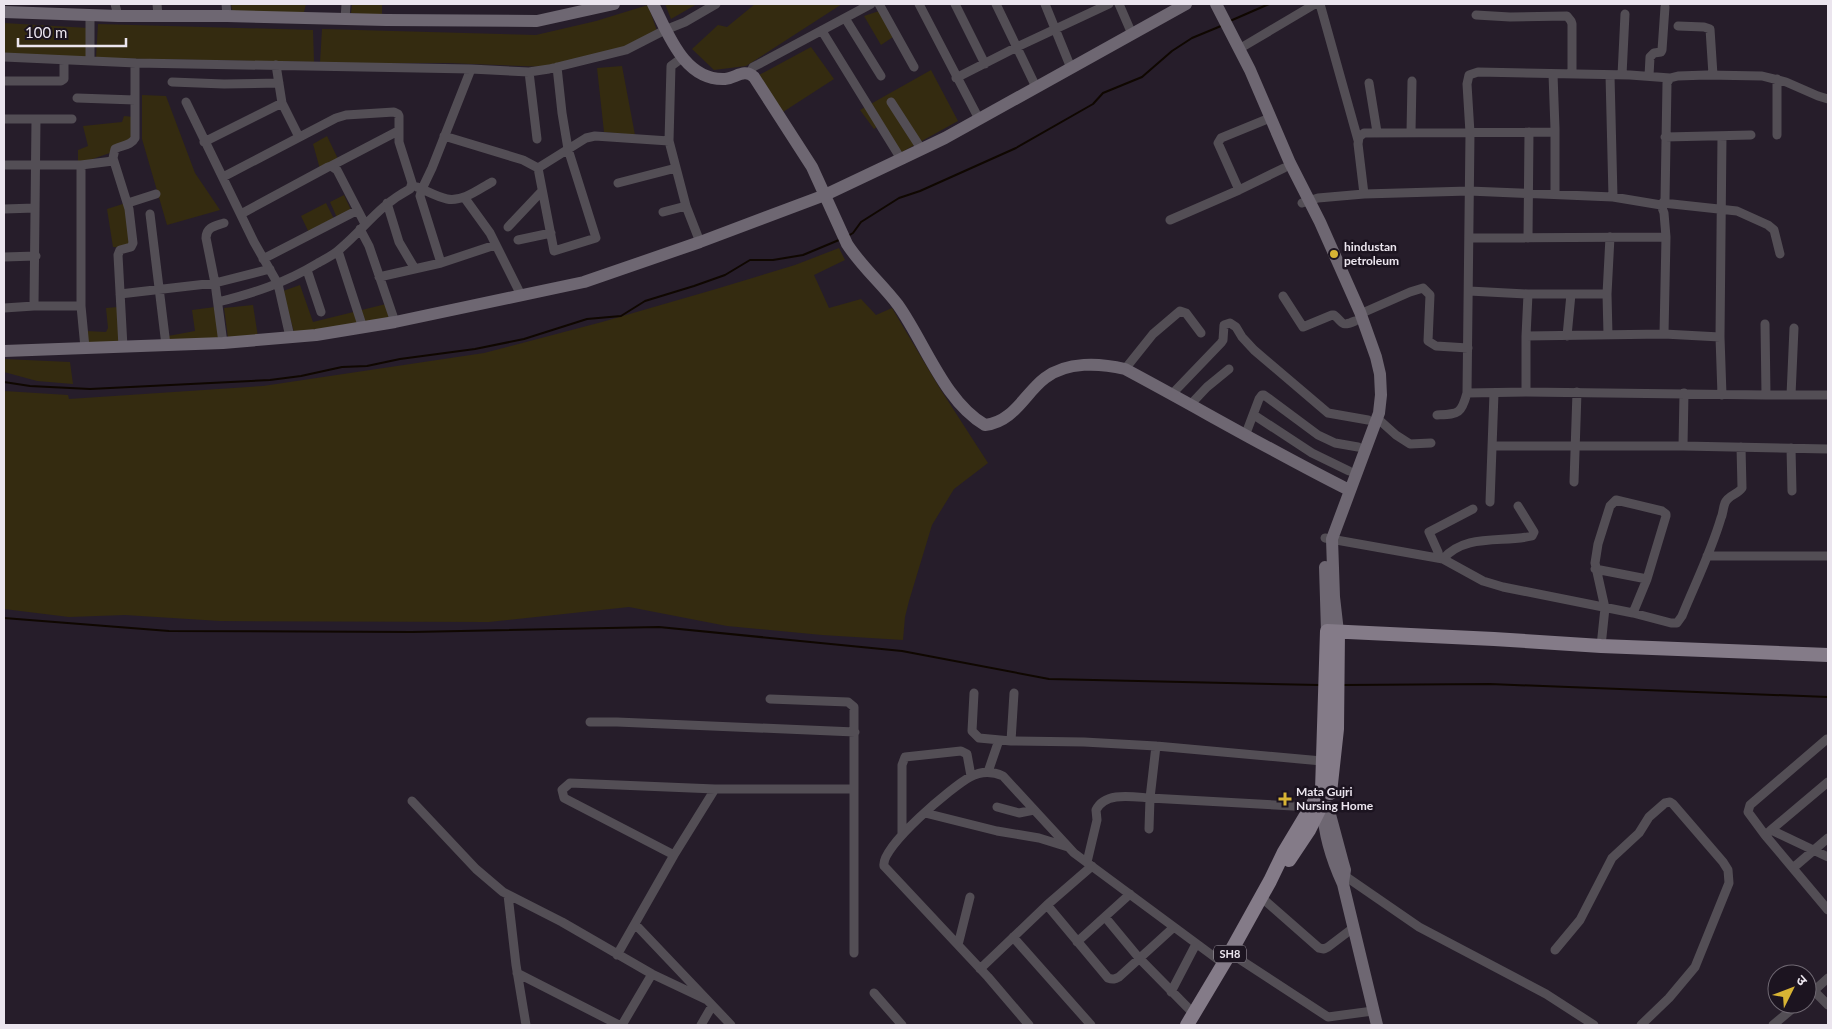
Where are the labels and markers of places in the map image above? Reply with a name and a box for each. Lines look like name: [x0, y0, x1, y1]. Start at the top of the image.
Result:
place label: hindustan petroleum: [1344, 239, 1399, 268]
marker: hindustan petroleum: [1328, 248, 1340, 260]
place label: Mata Gujri Nursing Home: [1296, 784, 1374, 813]
marker: Mata Gujri Nursing Home: [1278, 792, 1292, 806]

